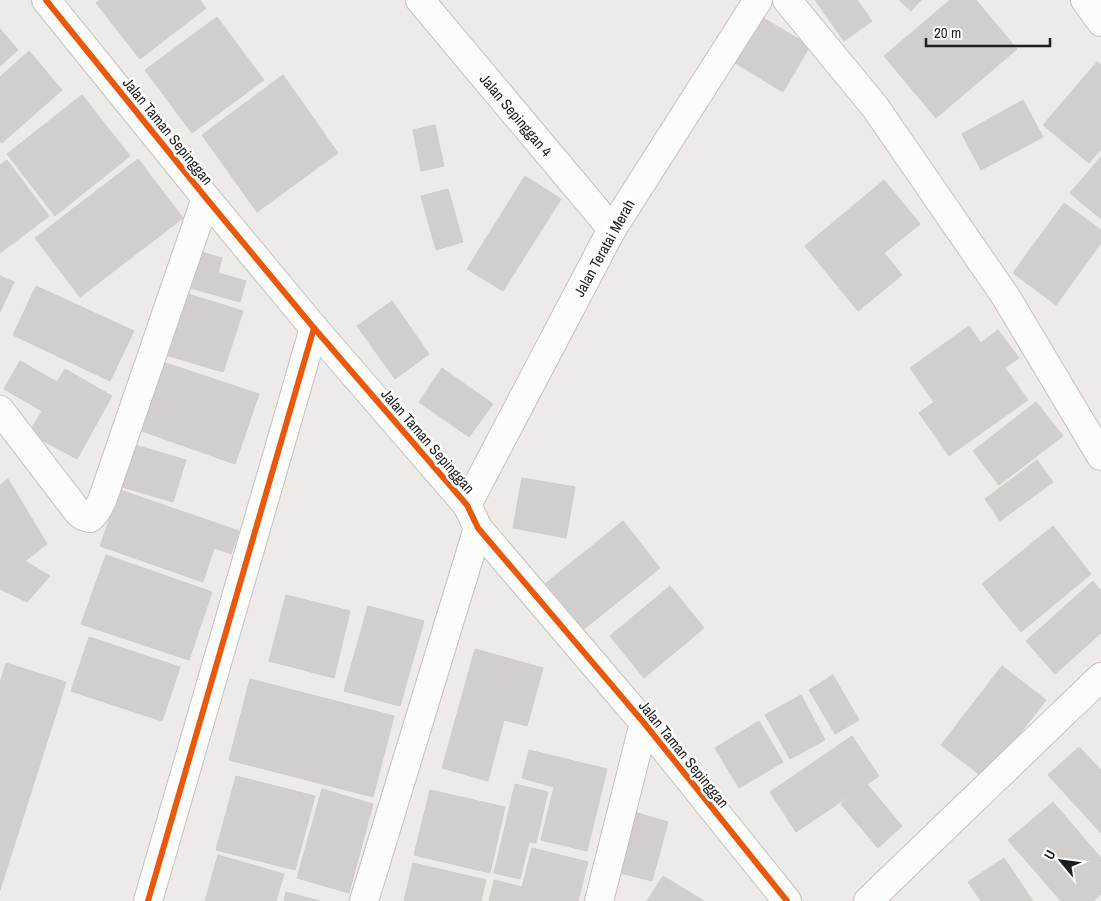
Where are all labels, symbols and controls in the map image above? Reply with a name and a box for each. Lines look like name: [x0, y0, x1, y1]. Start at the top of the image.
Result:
scale bar: [926, 15, 1050, 47]
text: 20 m: [934, 22, 961, 43]
street label: Jalan Sepinggan 4: [475, 69, 557, 161]
street label: Jalan Taman Sepinggan: [118, 73, 218, 189]
street label: Jalan Teratai Merah: [569, 195, 639, 301]
street label: Jalan Taman Sepinggan: [377, 384, 479, 498]
street label: Jalan Taman Sepinggan: [634, 696, 734, 812]
north arrow: [1036, 836, 1086, 886]
text: U: [1040, 847, 1060, 863]

